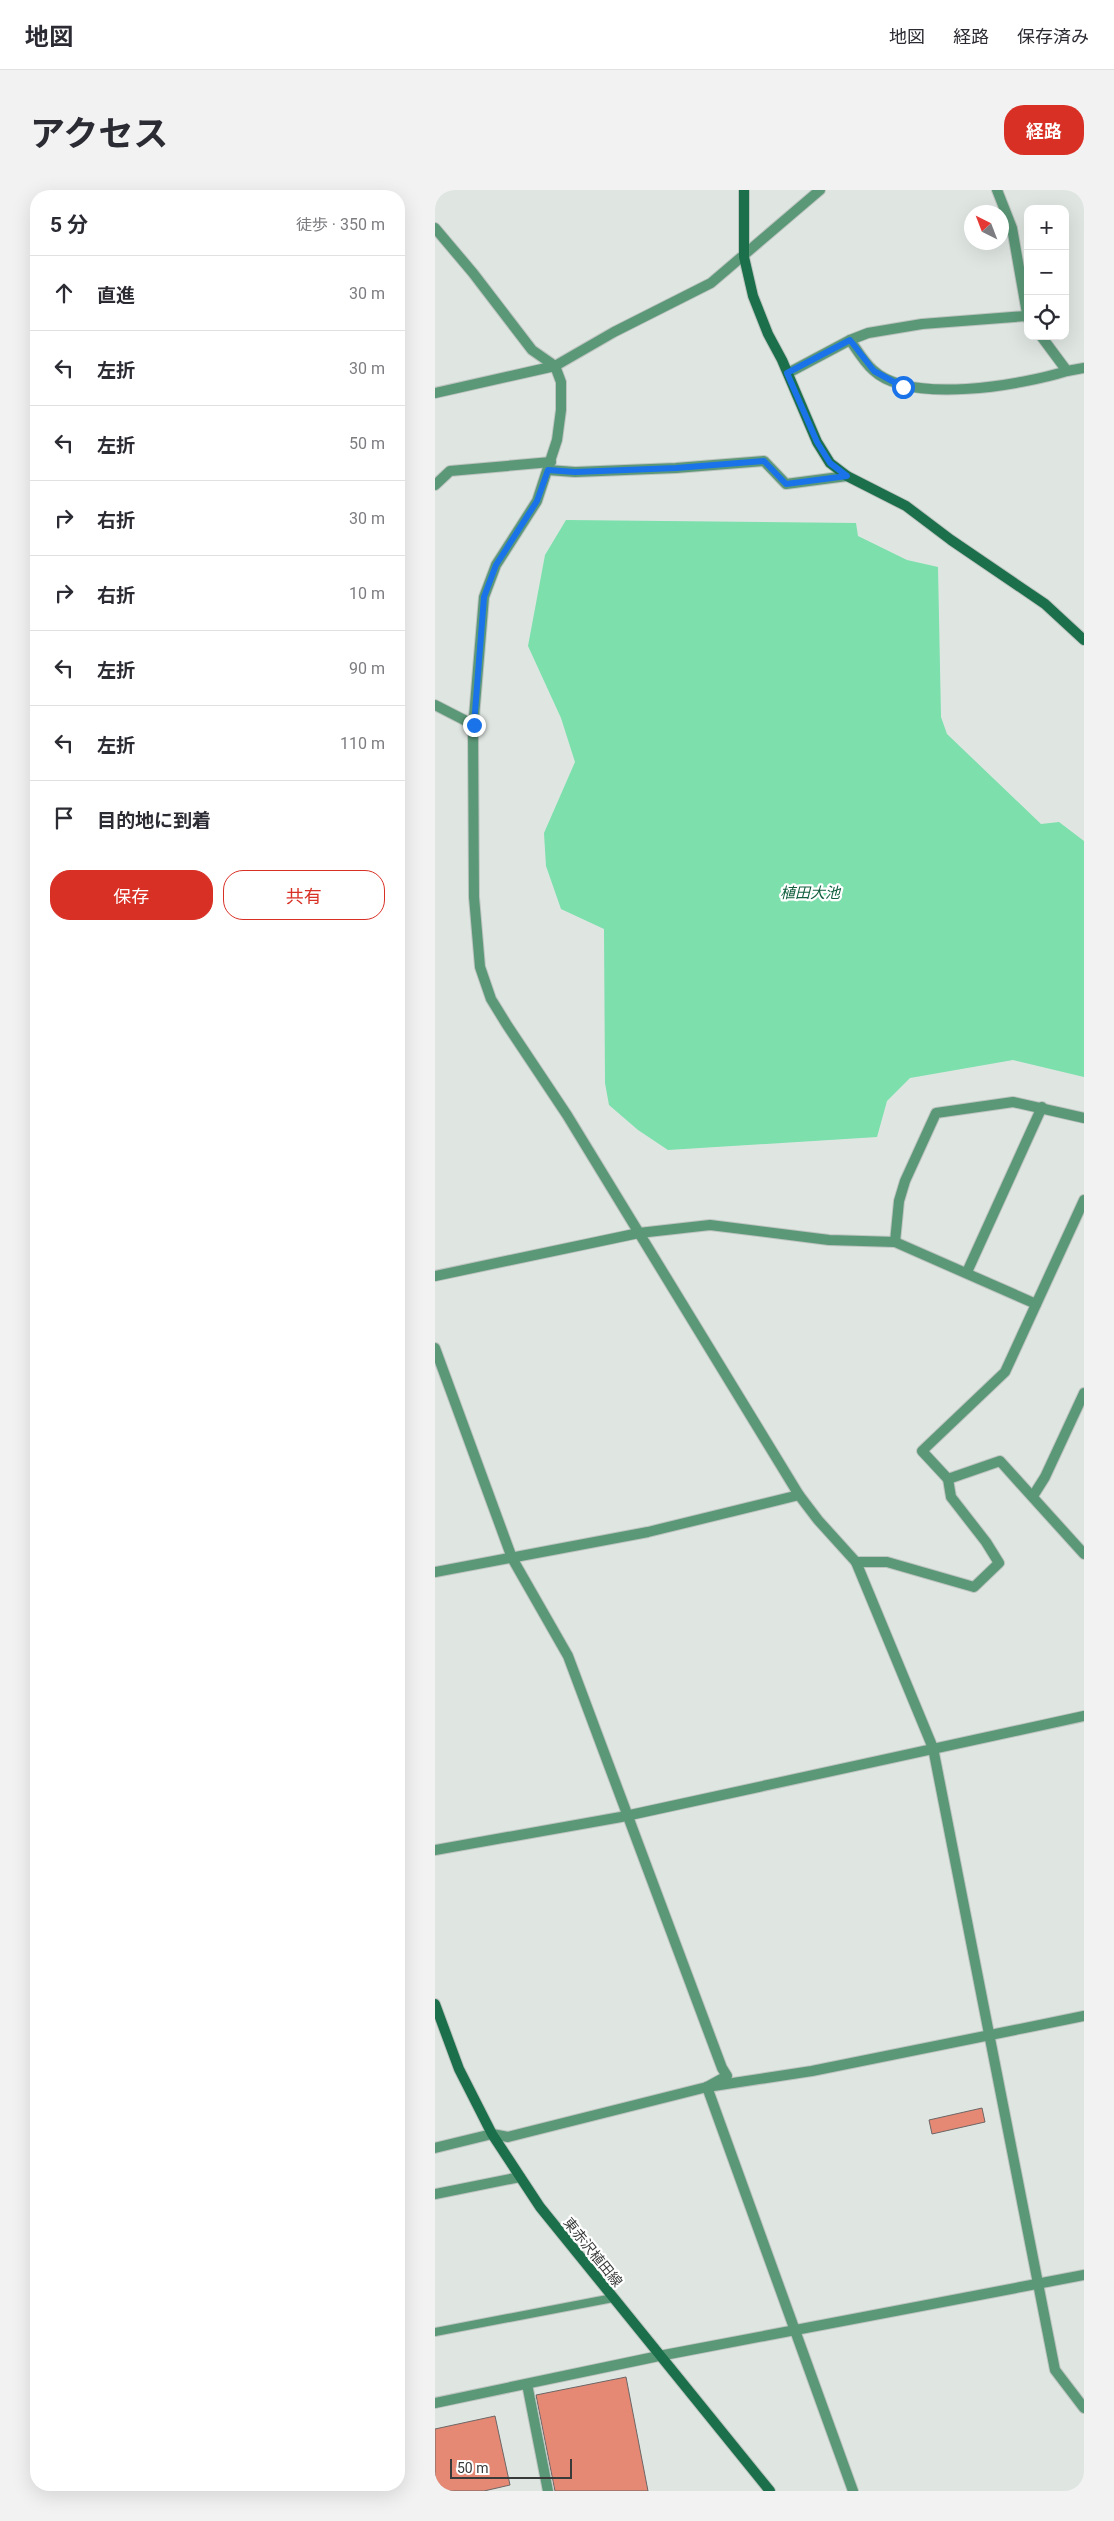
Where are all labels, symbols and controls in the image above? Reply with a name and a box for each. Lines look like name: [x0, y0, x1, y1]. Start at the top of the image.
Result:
text: 地図: [25, 23, 73, 51]
text: 地図: [889, 26, 925, 47]
text: 経路: [953, 26, 989, 47]
text: 保存済み: [1017, 26, 1089, 47]
button: 経路: [1004, 105, 1084, 155]
text: アクセス: [30, 114, 168, 155]
north arrow: [964, 205, 1009, 250]
map controls: [1024, 205, 1069, 340]
button: +: [1024, 205, 1069, 250]
text: 5 分: [50, 213, 88, 237]
text: 徒歩 · 350 m: [296, 215, 385, 234]
button: −: [1024, 250, 1069, 295]
icon: ahead: [50, 279, 78, 307]
text: 直進: [97, 284, 135, 307]
text: 30 m: [349, 284, 385, 303]
button: locate: [1024, 295, 1069, 340]
icon: left: [50, 354, 78, 382]
text: 左折: [97, 359, 135, 382]
text: 30 m: [349, 359, 385, 378]
route start: [892, 376, 915, 399]
icon: left: [50, 429, 78, 457]
text: 左折: [97, 434, 135, 457]
text: 50 m: [349, 434, 385, 453]
icon: right: [50, 504, 78, 532]
text: 右折: [97, 509, 135, 532]
text: 30 m: [349, 509, 385, 528]
icon: right: [50, 579, 78, 607]
text: 右折: [97, 584, 135, 607]
text: 10 m: [349, 584, 385, 603]
icon: left: [50, 654, 78, 682]
text: 左折: [97, 659, 135, 682]
text: 90 m: [349, 659, 385, 678]
route end: [463, 714, 486, 737]
icon: left: [50, 729, 78, 757]
text: 左折: [97, 734, 135, 757]
text: 110 m: [340, 734, 385, 753]
icon: arrive: [50, 804, 78, 832]
text: 目的地に到着: [97, 809, 211, 832]
button: 保存: [50, 870, 213, 920]
button: 共有: [223, 870, 385, 920]
water label: 植田大池: [780, 884, 842, 902]
street label: 東赤沢植田線: [560, 2214, 626, 2290]
scale bar: [450, 2456, 573, 2479]
text: 50 m: [457, 2460, 489, 2476]

